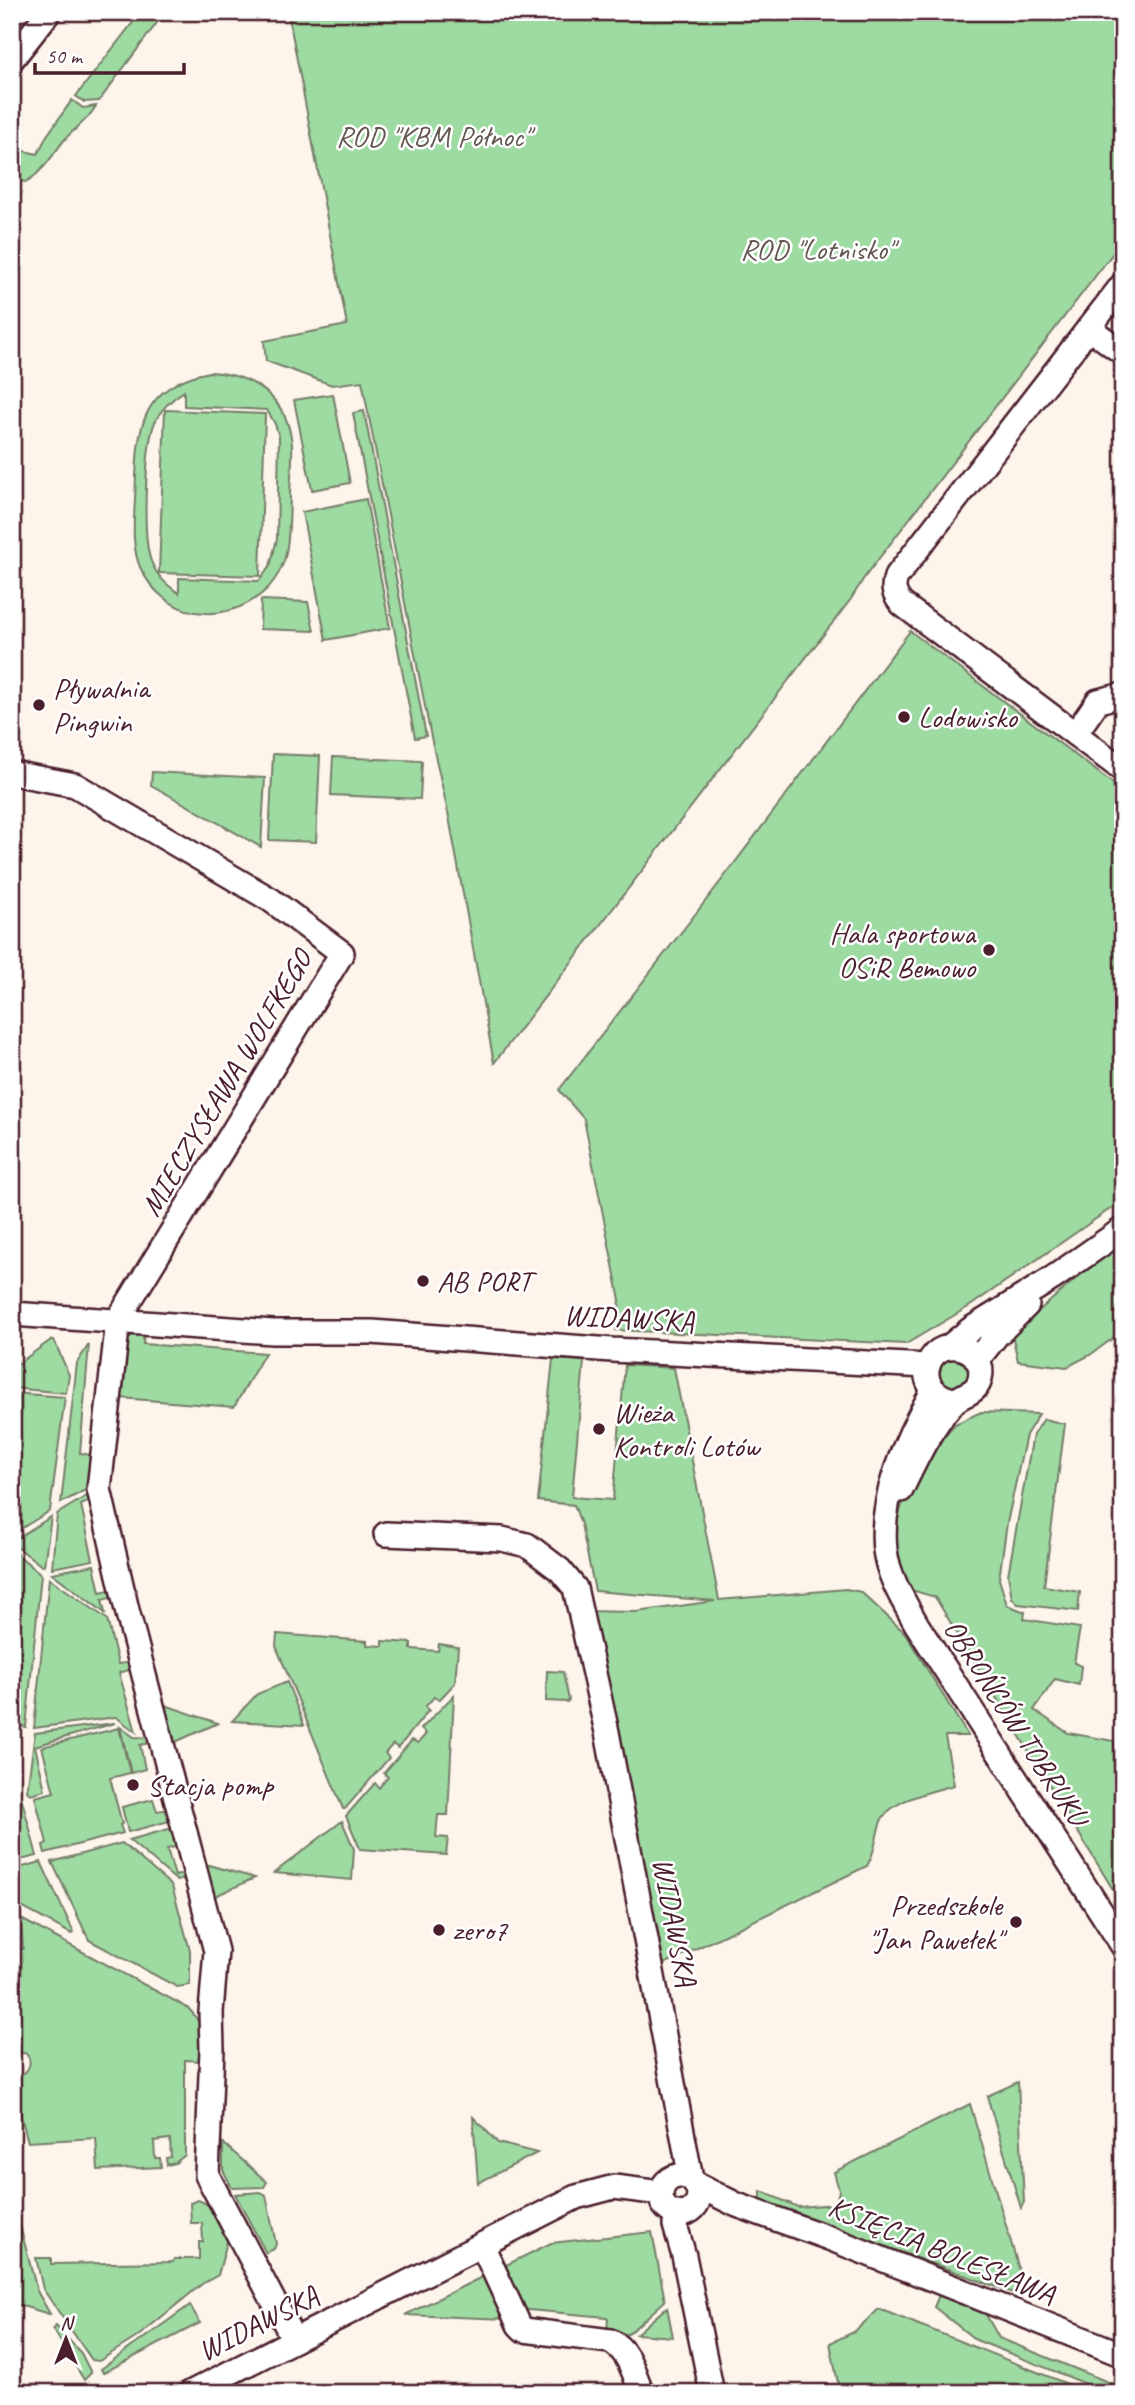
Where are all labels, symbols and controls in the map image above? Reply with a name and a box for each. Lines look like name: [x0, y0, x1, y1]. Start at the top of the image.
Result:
scale bar: [35, 32, 184, 76]
text: 50 m: [46, 43, 84, 69]
park label: ROD "KBM Północ": [336, 117, 536, 155]
park label: ROD "Lotnisko": [740, 230, 900, 268]
place label: Pływalnia Pingwin: [53, 669, 152, 741]
marker: Pływalnia Pingwin: [31, 697, 47, 713]
place label: Lodowisko: [918, 698, 1018, 736]
marker: Lodowisko: [896, 709, 912, 725]
place label: Hala sportowa OSiR Bemowo: [830, 914, 977, 986]
street label: MIECZYSŁAWA WOLFKEGO: [132, 941, 322, 1223]
marker: Hala sportowa OSiR Bemowo: [981, 942, 997, 958]
place label: AB PORT: [437, 1262, 538, 1300]
marker: AB PORT: [415, 1273, 431, 1289]
street label: WIDAWSKA: [563, 1296, 696, 1340]
place label: Wieża Kontroli Lotów: [613, 1393, 762, 1465]
marker: Wieża Kontroli Lotów: [591, 1421, 607, 1437]
street label: OBROŃCÓW TOBRUKU: [935, 1612, 1099, 1836]
place label: Stacja pomp: [147, 1766, 274, 1804]
marker: Stacja pomp: [125, 1777, 141, 1793]
street label: WIDAWSKA: [644, 1854, 706, 1990]
place label: Przedszkole "Jan Pawełek": [868, 1886, 1008, 1958]
place label: zero7: [453, 1911, 509, 1949]
marker: Przedszkole "Jan Pawełek": [1008, 1914, 1024, 1930]
marker: zero7: [431, 1922, 447, 1938]
street label: KSIĘCIA BOLESŁAWA: [823, 2187, 1062, 2313]
street label: WIDAWSKA: [191, 2276, 325, 2369]
north arrow: [32, 2304, 102, 2374]
text: N: [60, 2311, 75, 2335]

